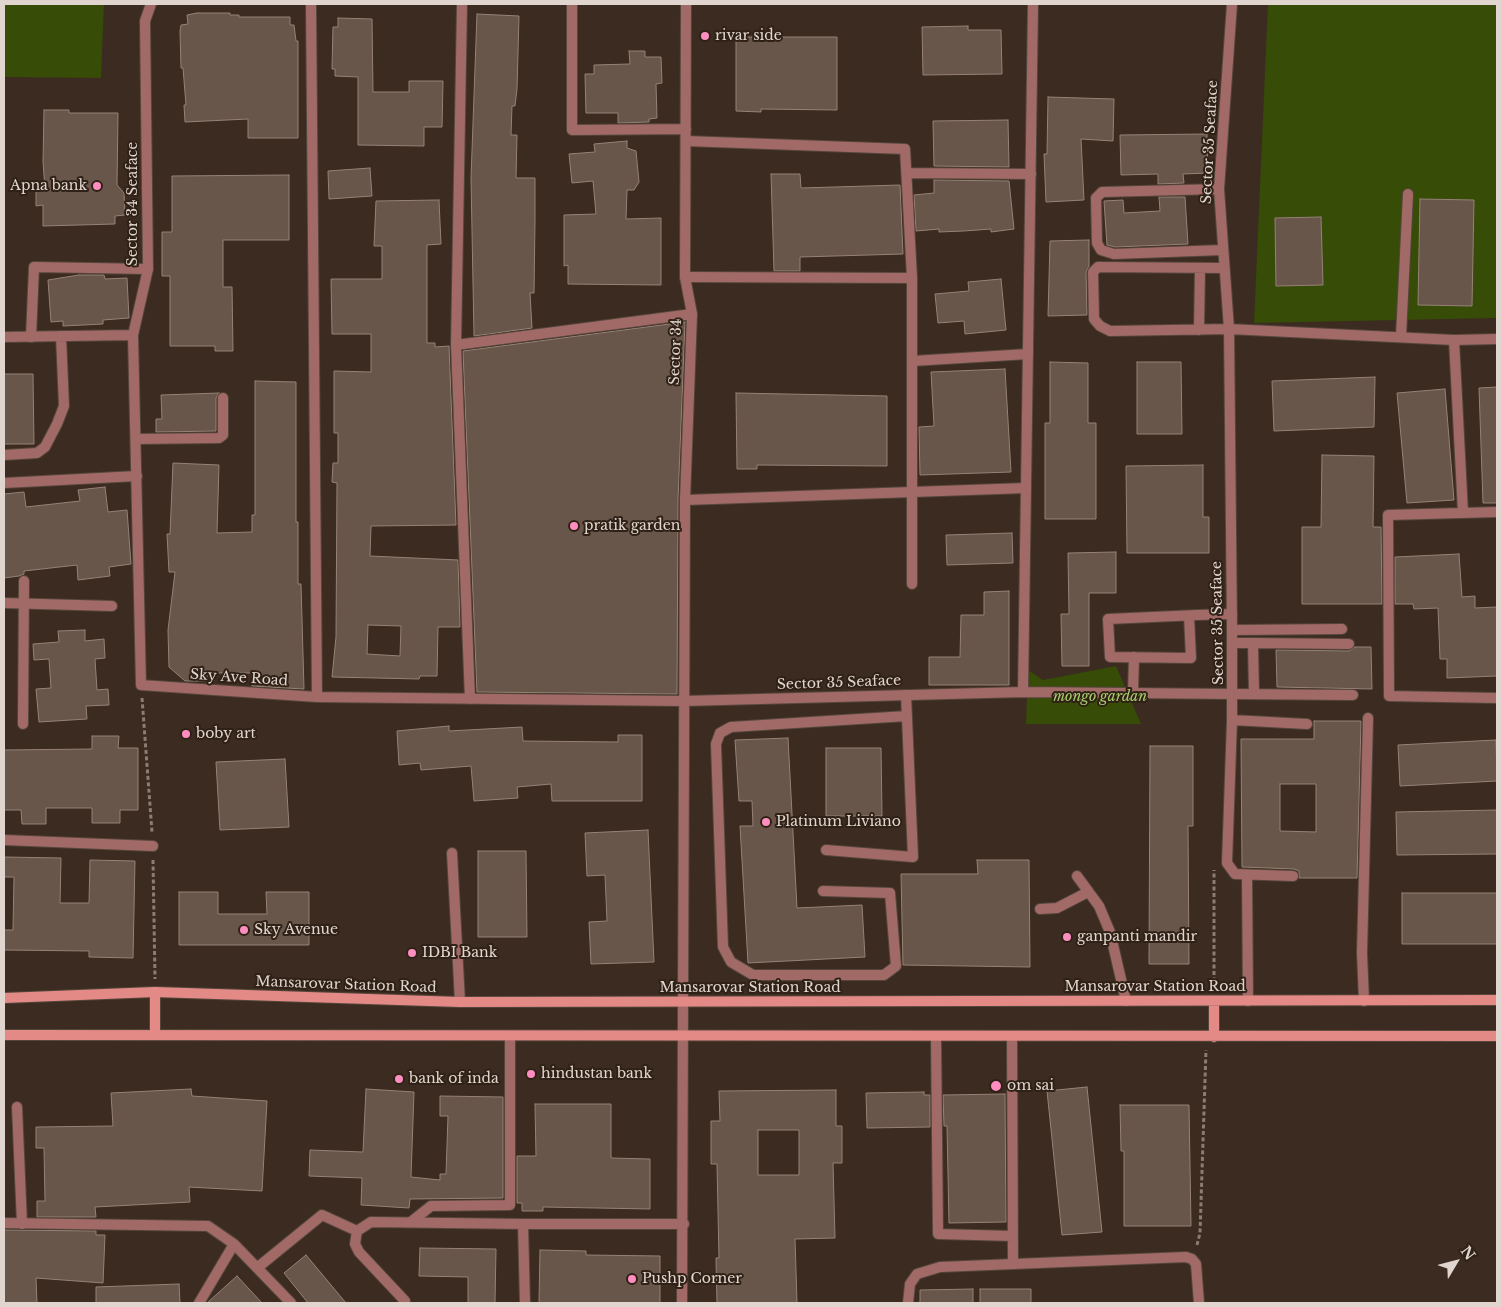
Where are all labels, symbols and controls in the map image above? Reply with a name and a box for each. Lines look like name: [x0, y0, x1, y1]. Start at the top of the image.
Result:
place label: rivar side: [715, 28, 782, 44]
marker: rivar side: [699, 30, 711, 42]
street label: Sector 35 Seaface: [1198, 80, 1222, 204]
street label: Sector 34 Seaface: [125, 142, 141, 266]
place label: Apna bank: [10, 178, 87, 194]
marker: Apna bank: [91, 180, 103, 192]
street label: Sector 34: [666, 318, 686, 386]
place label: pratik garden: [584, 518, 680, 534]
marker: pratik garden: [568, 520, 580, 532]
street label: Sector 35 Seaface: [1209, 561, 1227, 685]
street label: Sky Ave Road: [189, 666, 289, 690]
street label: Sector 35 Seaface: [777, 672, 901, 694]
park label: mongo gardan: [1053, 689, 1147, 705]
place label: boby art: [196, 726, 256, 742]
marker: boby art: [180, 728, 192, 740]
place label: Platinum Liviano: [776, 814, 901, 830]
marker: Platinum Liviano: [760, 816, 772, 828]
place label: Sky Avenue: [254, 922, 338, 938]
marker: Sky Avenue: [238, 924, 250, 936]
place label: ganpanti mandir: [1077, 929, 1197, 945]
marker: ganpanti mandir: [1061, 931, 1073, 943]
place label: IDBI Bank: [422, 945, 497, 961]
marker: IDBI Bank: [406, 947, 418, 959]
street label: Mansarovar Station Road: [255, 973, 437, 997]
street label: Mansarovar Station Road: [1064, 979, 1246, 995]
street label: Mansarovar Station Road: [659, 980, 841, 996]
place label: hindustan bank: [541, 1066, 652, 1082]
marker: hindustan bank: [525, 1068, 537, 1080]
place label: bank of inda: [409, 1071, 499, 1087]
marker: bank of inda: [393, 1073, 405, 1085]
place label: om sai: [1007, 1078, 1054, 1094]
marker: om sai: [989, 1079, 1003, 1093]
north arrow: [1431, 1237, 1481, 1287]
text: N: [1457, 1242, 1479, 1264]
place label: Pushp Corner: [642, 1271, 742, 1287]
marker: Pushp Corner: [626, 1273, 638, 1285]

